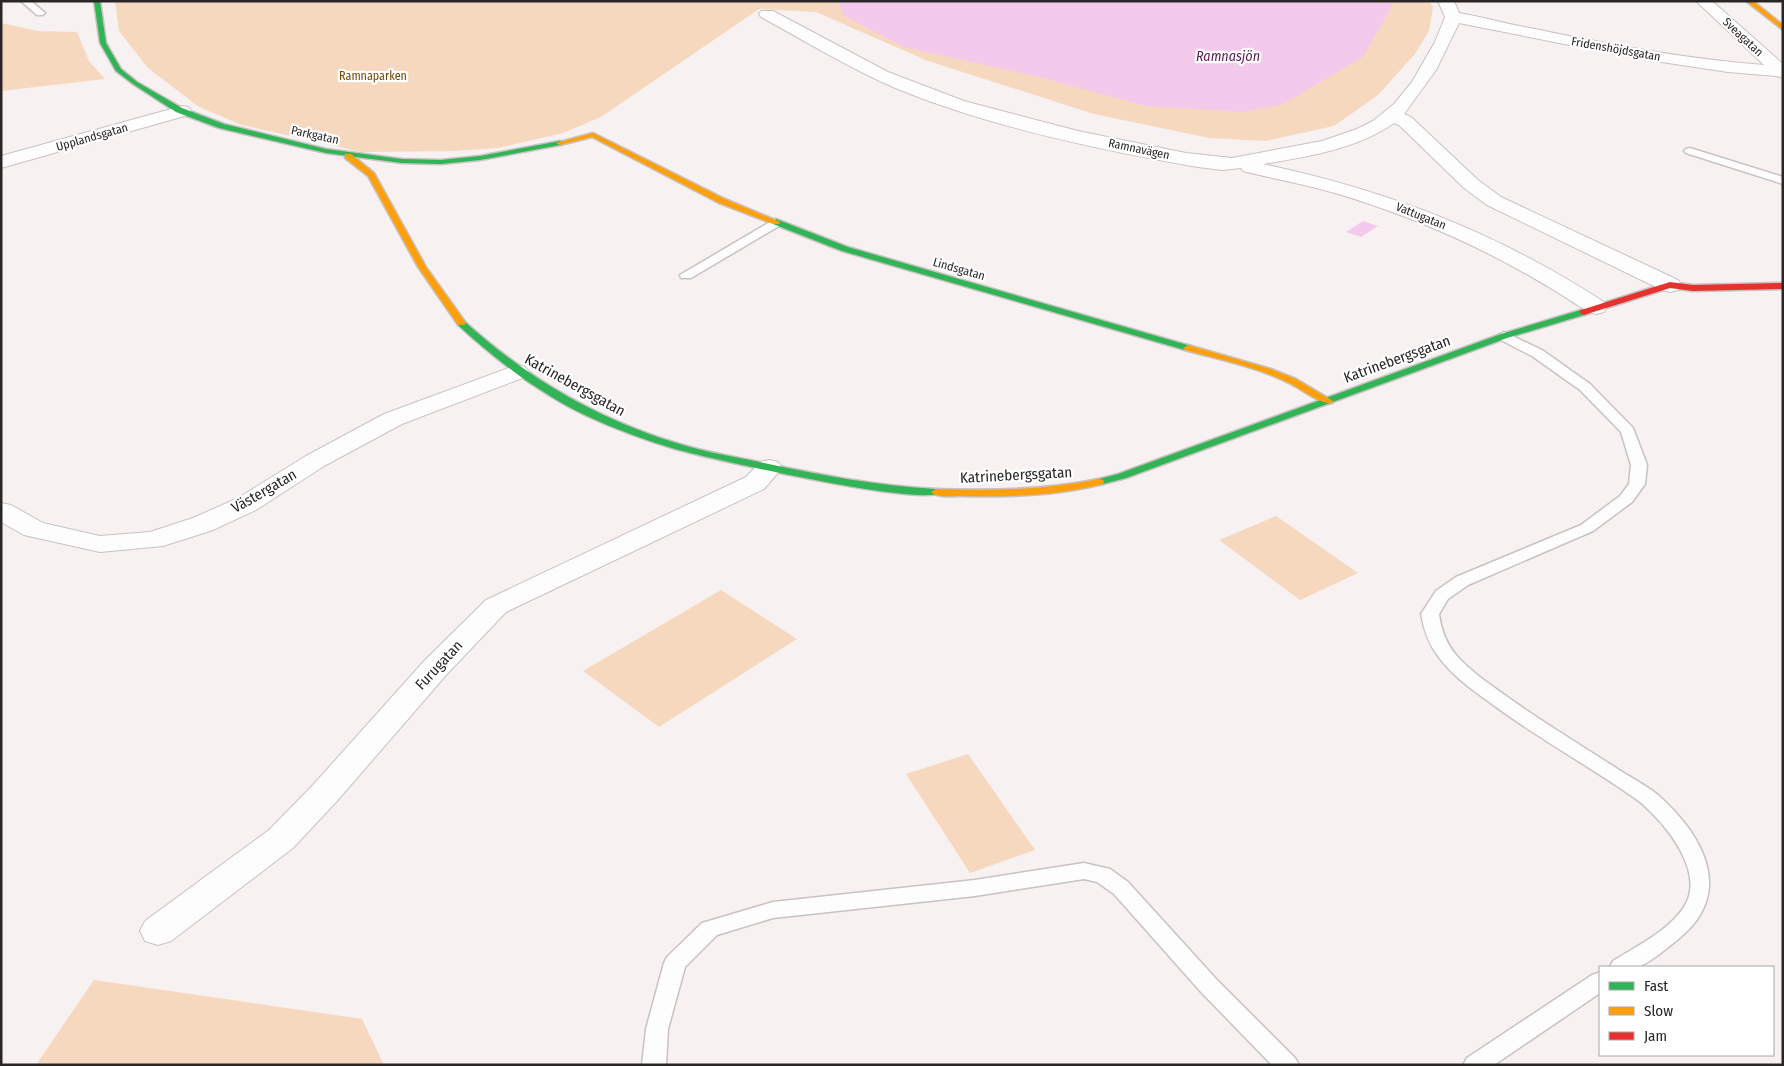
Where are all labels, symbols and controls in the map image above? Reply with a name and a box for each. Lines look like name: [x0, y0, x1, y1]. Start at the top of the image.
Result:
street label: Sveagatan: [1720, 15, 1766, 59]
street label: Fridenshöjdsgatan: [1570, 34, 1662, 64]
water label: Ramnasjön: [1196, 48, 1260, 65]
park label: Ramnaparken: [339, 69, 407, 83]
street label: Upplandsgatan: [54, 120, 130, 154]
street label: Parkgatan: [290, 123, 340, 147]
street label: Ramnavägen: [1107, 136, 1171, 162]
street label: Vattugatan: [1394, 200, 1448, 232]
street label: Lindsgatan: [931, 255, 987, 283]
street label: Katrinebergsgatan: [1341, 331, 1453, 387]
street label: Katrinebergsgatan: [522, 350, 628, 420]
street label: Katrinebergsgatan: [959, 463, 1073, 487]
street label: Västergatan: [228, 465, 300, 517]
street label: Furugatan: [412, 637, 466, 693]
legend: [1599, 966, 1774, 1056]
text: Fast: [1644, 977, 1668, 995]
text: Slow: [1644, 1002, 1673, 1020]
text: Jam: [1644, 1027, 1667, 1045]

